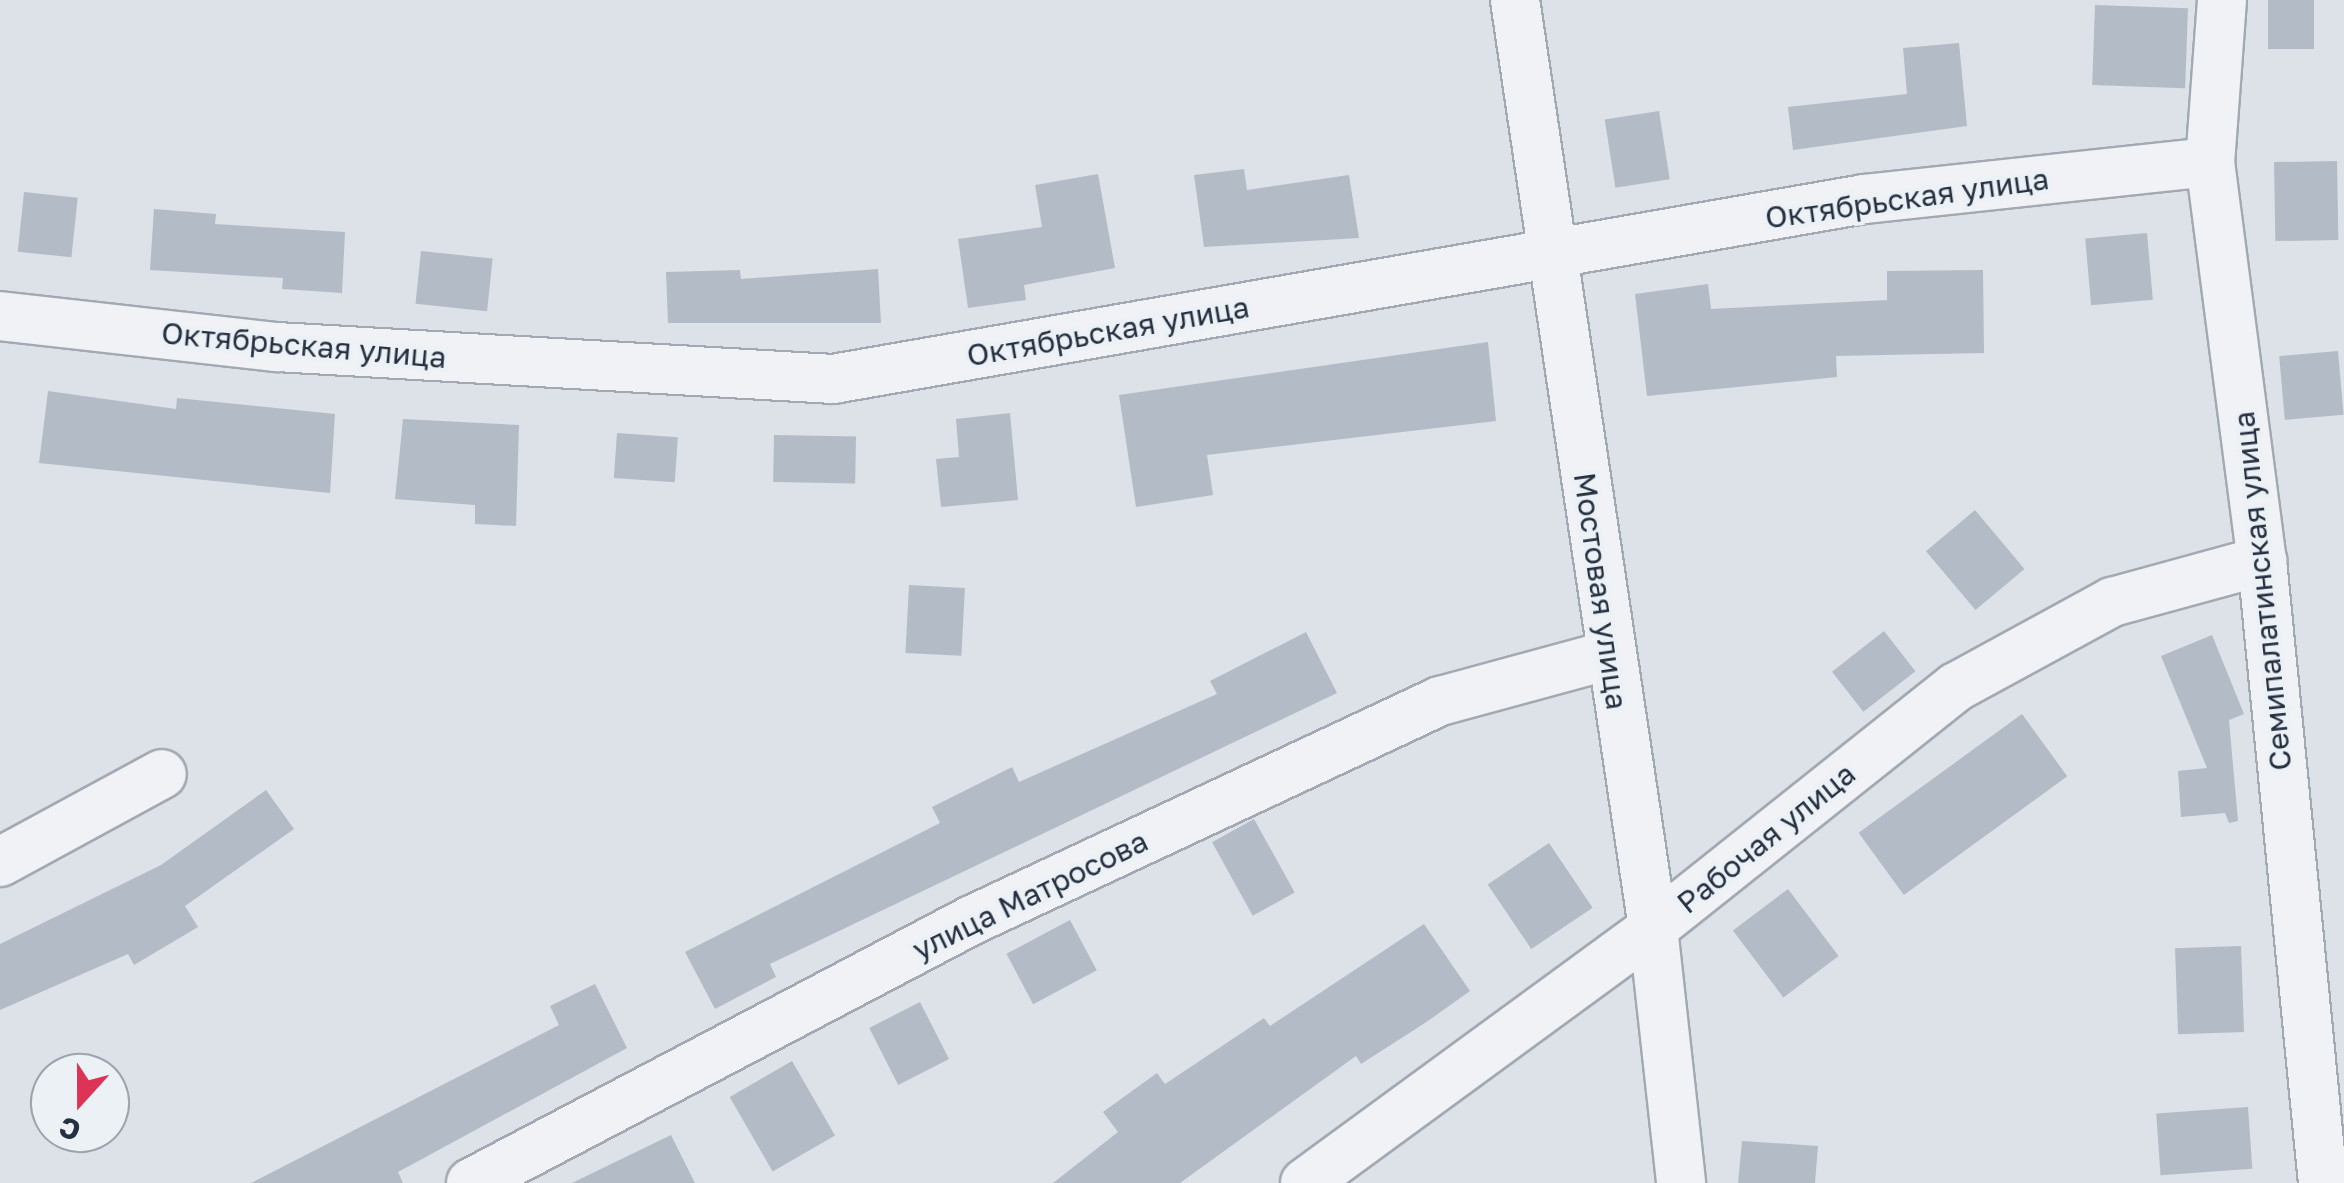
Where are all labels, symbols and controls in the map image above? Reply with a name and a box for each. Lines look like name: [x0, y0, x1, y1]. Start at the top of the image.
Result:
street label: Октябрьская улица: [1763, 160, 2051, 236]
street label: Октябрьская улица: [964, 288, 1252, 374]
street label: Октябрьская улица: [160, 315, 448, 375]
street label: Семипалатинская улица: [2225, 410, 2299, 772]
street label: Мостовая улица: [1567, 470, 1635, 712]
street label: Рабочая улица: [1670, 755, 1862, 921]
street label: улица Матросова: [907, 822, 1153, 968]
north arrow: [30, 1053, 130, 1153]
text: С: [55, 1111, 85, 1149]

